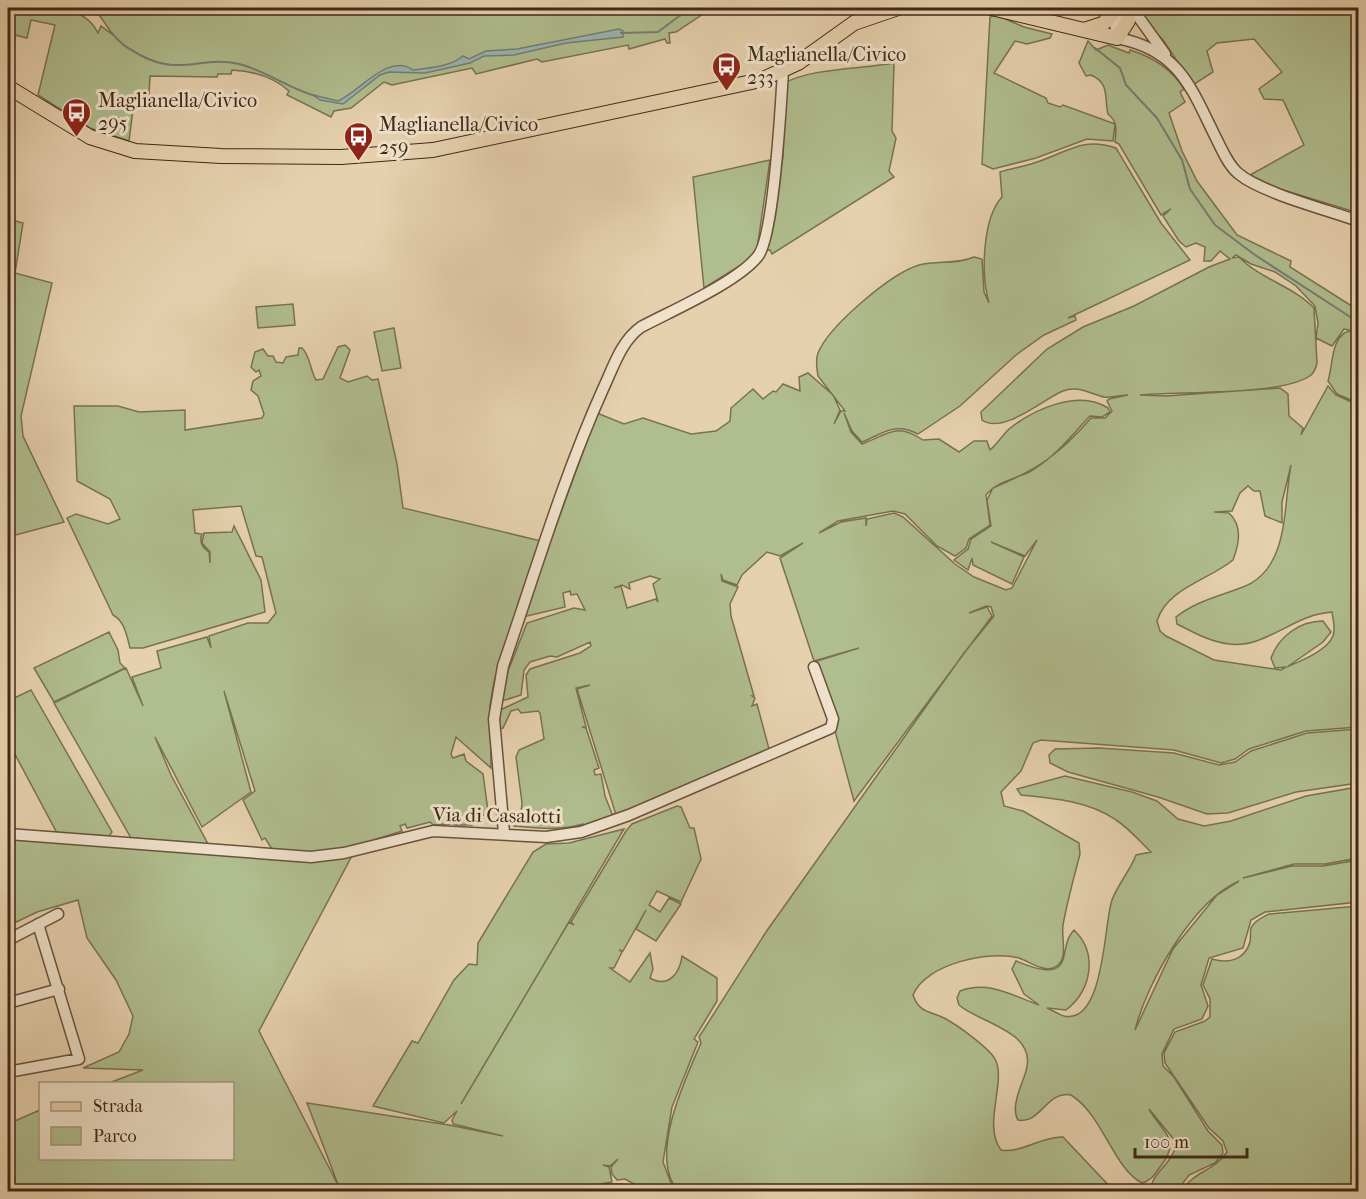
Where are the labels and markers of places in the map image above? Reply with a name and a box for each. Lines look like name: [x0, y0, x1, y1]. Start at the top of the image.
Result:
place label: Maglianella/Civico 233: [747, 43, 906, 89]
bus stop icon: Maglianella/Civico 233: [710, 50, 742, 92]
place label: Maglianella/Civico 295: [98, 89, 257, 135]
bus stop icon: Maglianella/Civico 295: [61, 96, 93, 138]
place label: Maglianella/Civico 259: [379, 113, 538, 159]
bus stop icon: Maglianella/Civico 259: [342, 120, 374, 162]

